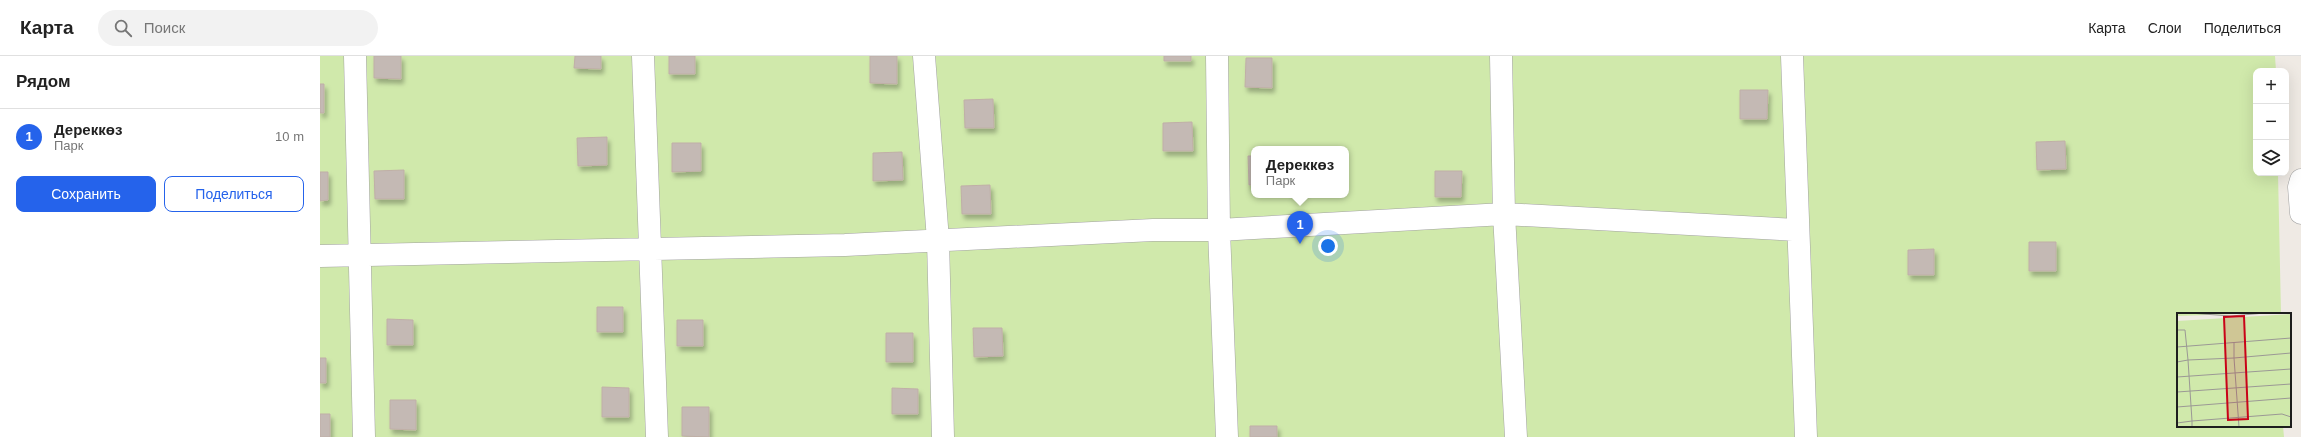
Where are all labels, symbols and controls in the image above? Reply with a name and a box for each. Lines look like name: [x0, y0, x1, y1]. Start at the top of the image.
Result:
search box: [98, 10, 378, 46]
text: Карта: [20, 17, 74, 38]
icon: search: [112, 17, 134, 39]
text: Поиск: [144, 19, 185, 36]
text: Карта: [2088, 20, 2126, 36]
text: Слои: [2148, 20, 2182, 36]
text: Поделиться: [2204, 20, 2281, 36]
map controls: [2253, 68, 2289, 176]
button: +: [2253, 68, 2289, 104]
text: Рядом: [16, 72, 71, 91]
button: −: [2253, 104, 2289, 140]
text: Дереккөз: [54, 121, 122, 138]
text: 1: [25, 129, 33, 144]
text: 10 m: [275, 129, 304, 144]
text: Парк: [54, 138, 84, 153]
button: layers: [2253, 140, 2289, 176]
popup: [1251, 146, 1349, 198]
text: Дереккөз: [1266, 156, 1334, 173]
text: Парк: [1266, 173, 1295, 188]
button: Сохранить: [16, 176, 156, 212]
button: Поделиться: [164, 176, 304, 212]
pin: 1: [1287, 211, 1313, 244]
your location: [1318, 236, 1338, 256]
inset map: [2177, 313, 2291, 427]

